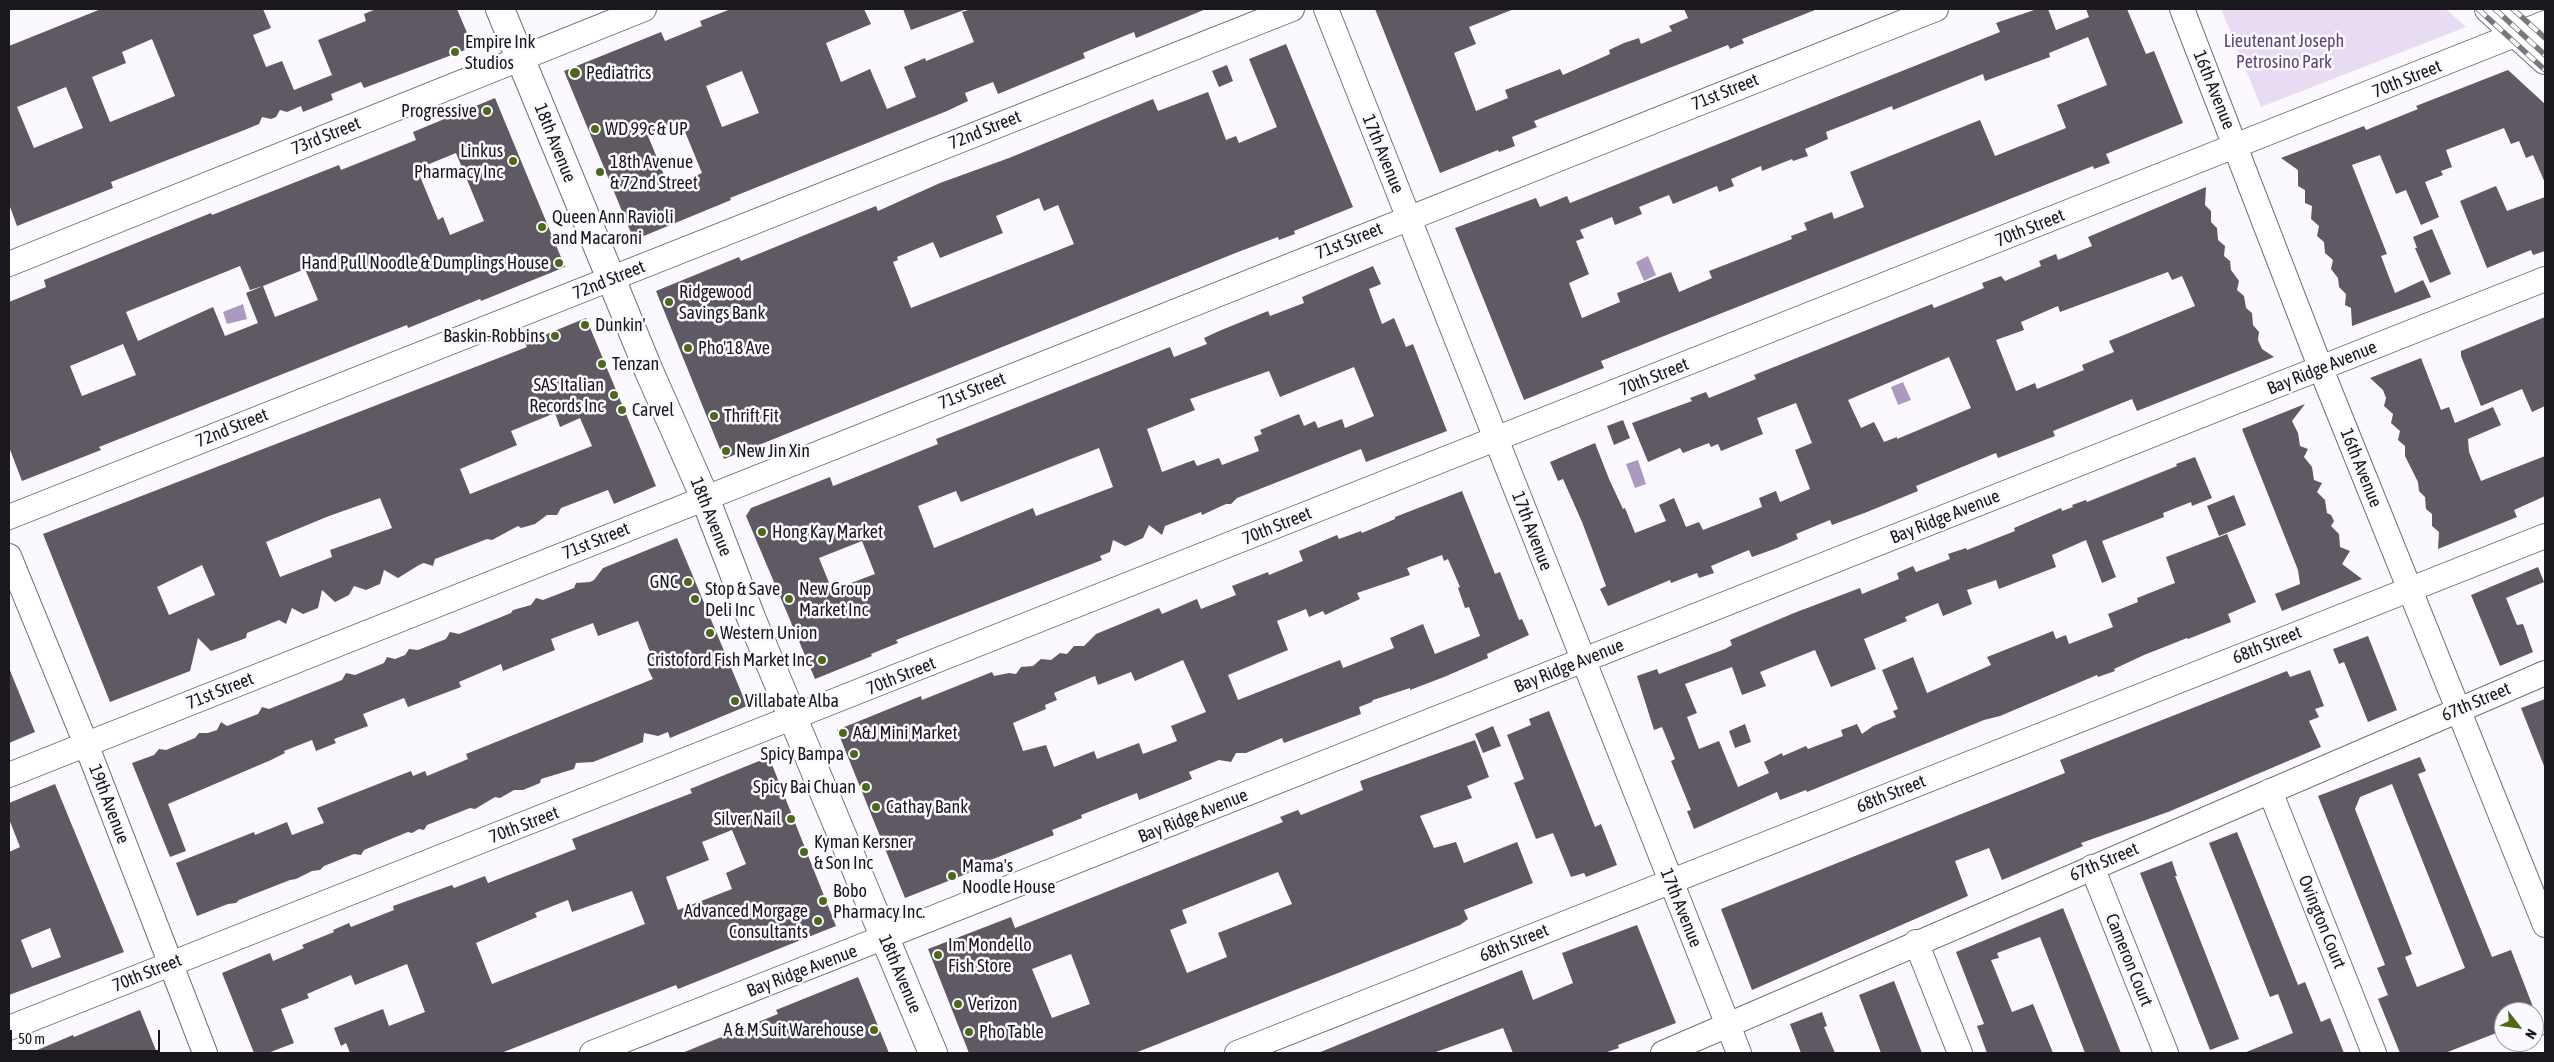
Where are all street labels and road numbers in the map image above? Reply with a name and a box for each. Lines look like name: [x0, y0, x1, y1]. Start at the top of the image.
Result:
street label: 16th Avenue: [2188, 47, 2240, 133]
street label: 70th Street: [2369, 55, 2445, 103]
street label: 71st Street: [1688, 69, 1762, 115]
street label: 18th Avenue: [529, 100, 581, 186]
street label: 72nd Street: [946, 106, 1024, 154]
street label: 17th Avenue: [1357, 111, 1409, 197]
street label: 73rd Street: [288, 112, 364, 160]
street label: 70th Street: [1992, 204, 2068, 252]
street label: 71st Street: [1312, 218, 1386, 264]
street label: 72nd Street: [570, 256, 648, 304]
street label: Bay Ridge Avenue: [2264, 336, 2380, 400]
street label: 70th Street: [1616, 353, 1692, 401]
street label: 71st Street: [935, 368, 1009, 414]
street label: 72nd Street: [193, 404, 271, 452]
street label: 16th Avenue: [2335, 425, 2387, 511]
street label: 18th Avenue: [685, 474, 737, 560]
street label: Bay Ridge Avenue: [1887, 485, 2003, 549]
street label: 17th Avenue: [1507, 488, 1557, 574]
street label: 70th Street: [1239, 502, 1315, 550]
street label: 71st Street: [559, 518, 633, 564]
street label: 68th Street: [2229, 621, 2305, 669]
street label: Bay Ridge Avenue: [1511, 634, 1627, 698]
street label: 70th Street: [863, 652, 939, 700]
street label: 71st Street: [183, 668, 257, 714]
street label: 67th Street: [2438, 678, 2514, 726]
street label: 19th Avenue: [84, 761, 134, 847]
street label: 68th Street: [1853, 770, 1929, 818]
street label: Bay Ridge Avenue: [1135, 784, 1251, 848]
street label: 70th Street: [486, 802, 562, 848]
street label: 67th Street: [2066, 838, 2142, 886]
street label: 17th Avenue: [1655, 865, 1707, 951]
street label: Ovington Court: [2293, 872, 2351, 972]
street label: Cameron Court: [2101, 910, 2157, 1010]
street label: 68th Street: [1476, 919, 1552, 967]
street label: 18th Avenue: [874, 932, 926, 1016]
street label: Bay Ridge Avenue: [744, 940, 860, 1002]
street label: 70th Street: [109, 949, 185, 997]

